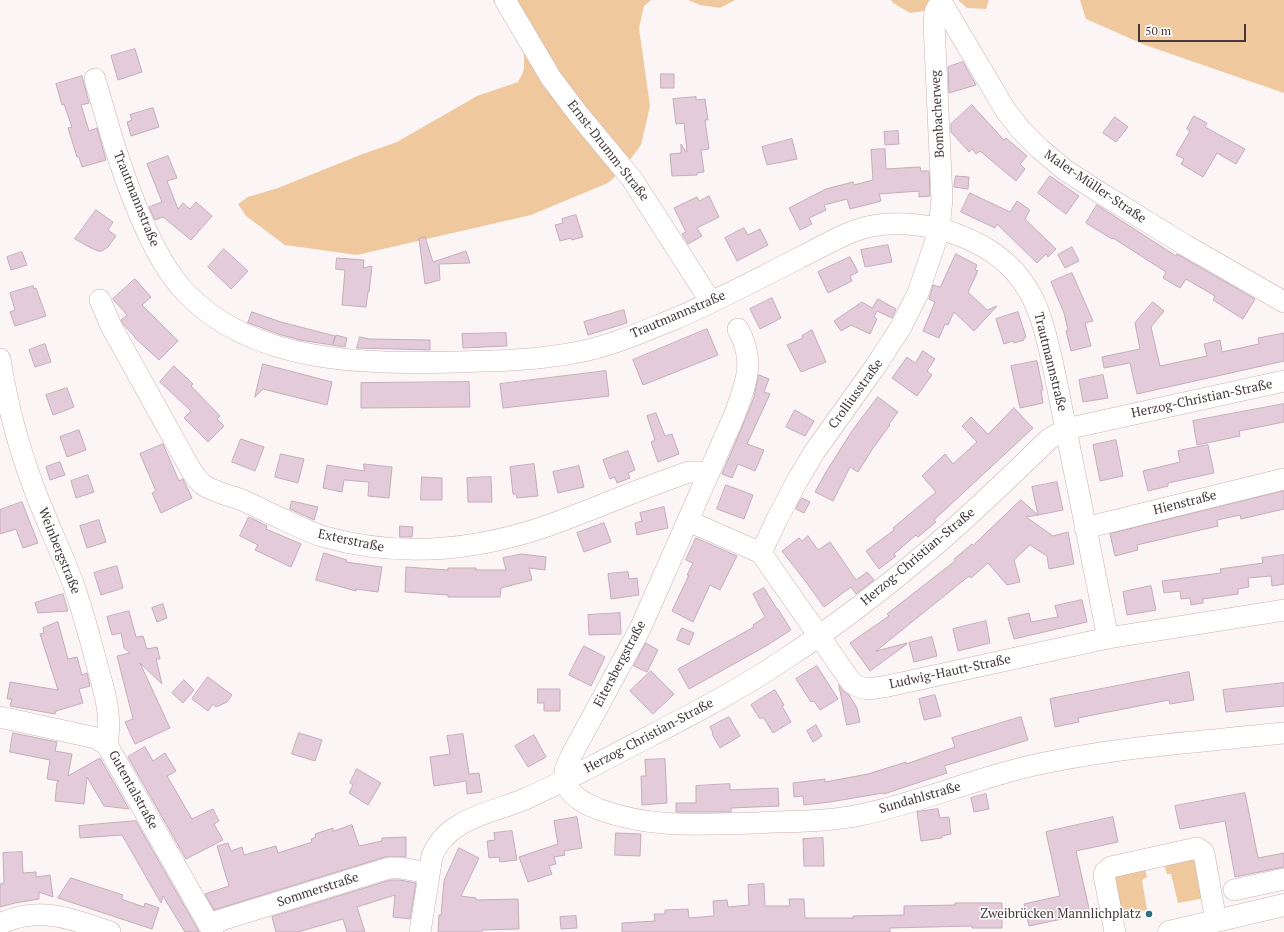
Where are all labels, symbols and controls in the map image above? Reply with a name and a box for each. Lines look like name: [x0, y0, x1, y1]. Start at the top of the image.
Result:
scale bar: [1140, 16, 1248, 42]
text: 50 m: [1145, 23, 1171, 38]
street label: Bombacherweg: [928, 70, 948, 158]
street label: Ernst-Drumm-Straße: [564, 98, 652, 204]
street label: Maler-Müller-Straße: [1041, 147, 1149, 227]
street label: Trautmannstraße: [110, 149, 162, 249]
street label: Trautmannstraße: [628, 288, 728, 342]
street label: Trautmannstraße: [1030, 311, 1070, 413]
street label: Crolliusstraße: [826, 356, 886, 432]
street label: Herzog-Christian-Straße: [1130, 376, 1274, 422]
street label: Hienstraße: [1152, 488, 1218, 518]
street label: Herzog-Christian-Straße: [858, 505, 978, 609]
street label: Weinbergstraße: [35, 506, 83, 596]
street label: Exterstraße: [316, 526, 386, 556]
street label: Eitersbergstraße: [591, 618, 649, 710]
street label: Ludwig-Hautt-Straße: [888, 651, 1012, 693]
street label: Herzog-Christian-Straße: [582, 695, 716, 777]
street label: Gutentalstraße: [105, 748, 161, 832]
street label: Sundahlstraße: [877, 779, 963, 817]
street label: Sommerstraße: [275, 869, 361, 911]
place label: Zweibrücken Mannlichplatz: [980, 906, 1141, 922]
marker: Zweibrücken Mannlichplatz: [1144, 909, 1154, 919]

